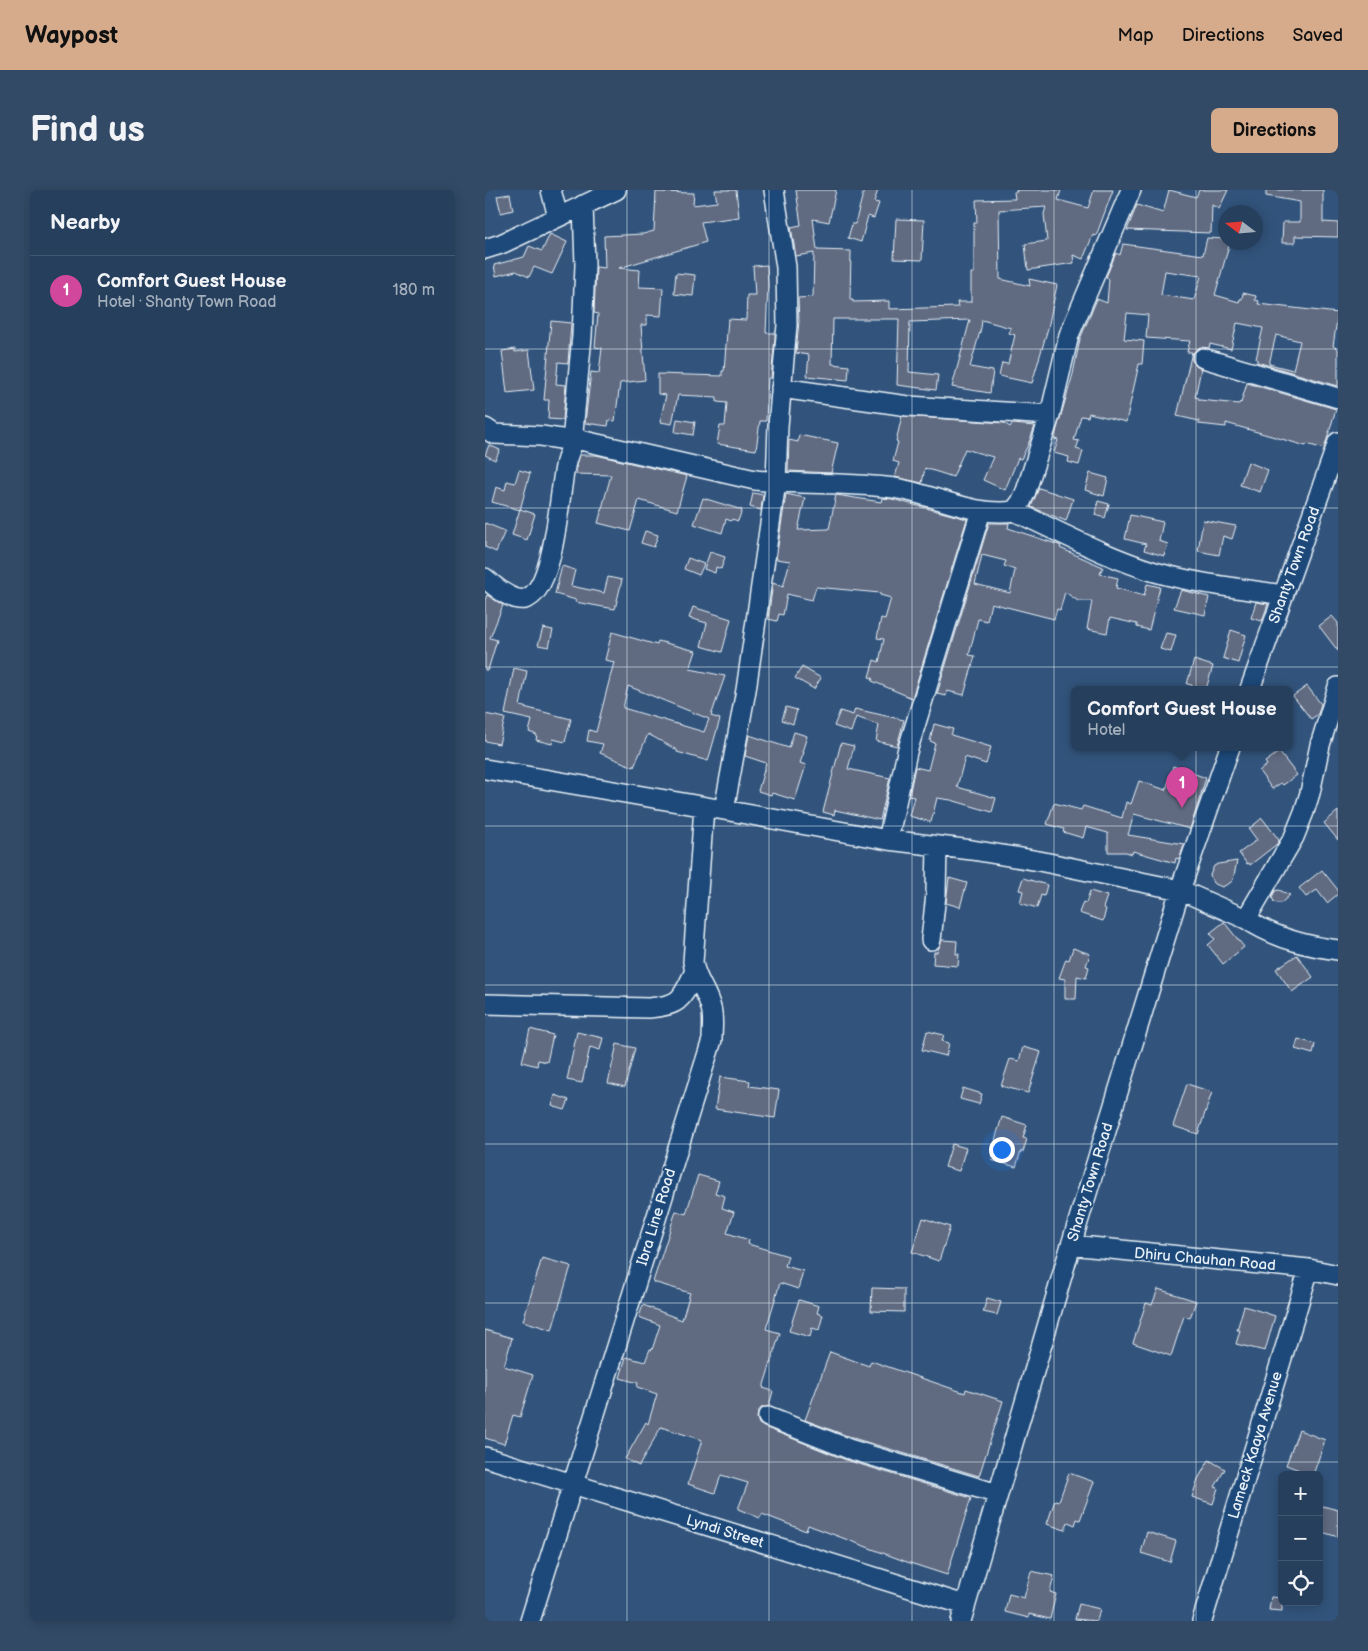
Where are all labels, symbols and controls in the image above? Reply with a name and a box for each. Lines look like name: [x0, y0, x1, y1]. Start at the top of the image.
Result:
text: Waypost: [25, 21, 118, 50]
text: Map: [1118, 25, 1154, 46]
text: Directions: [1182, 25, 1264, 46]
text: Saved: [1292, 25, 1343, 46]
button: Directions: [1211, 108, 1338, 153]
text: Find us: [30, 109, 145, 152]
north arrow: [1218, 205, 1263, 250]
text: Nearby: [50, 210, 120, 235]
text: Comfort Guest House: [97, 270, 286, 293]
text: 1: [63, 281, 69, 300]
text: 180 m: [393, 281, 435, 300]
text: Hotel · Shanty Town Road: [97, 293, 276, 312]
street label: Shanty Town Road: [1265, 504, 1324, 626]
popup: [1071, 686, 1293, 751]
text: Comfort Guest House: [1087, 698, 1277, 721]
text: Hotel: [1087, 721, 1125, 740]
pin: 1: [1166, 767, 1198, 808]
street label: Shanty Town Road: [1063, 1121, 1118, 1244]
your location: [989, 1137, 1015, 1163]
street label: Ibra Line Road: [633, 1166, 680, 1268]
street label: Dhiru Chauhan Road: [1133, 1244, 1276, 1275]
street label: Lameck Kaaya Avenue: [1224, 1369, 1287, 1521]
map controls: [1278, 1471, 1323, 1606]
button: +: [1278, 1471, 1323, 1516]
street label: Lyndi Street: [684, 1511, 766, 1552]
button: −: [1278, 1516, 1323, 1561]
button: locate: [1278, 1561, 1323, 1606]

